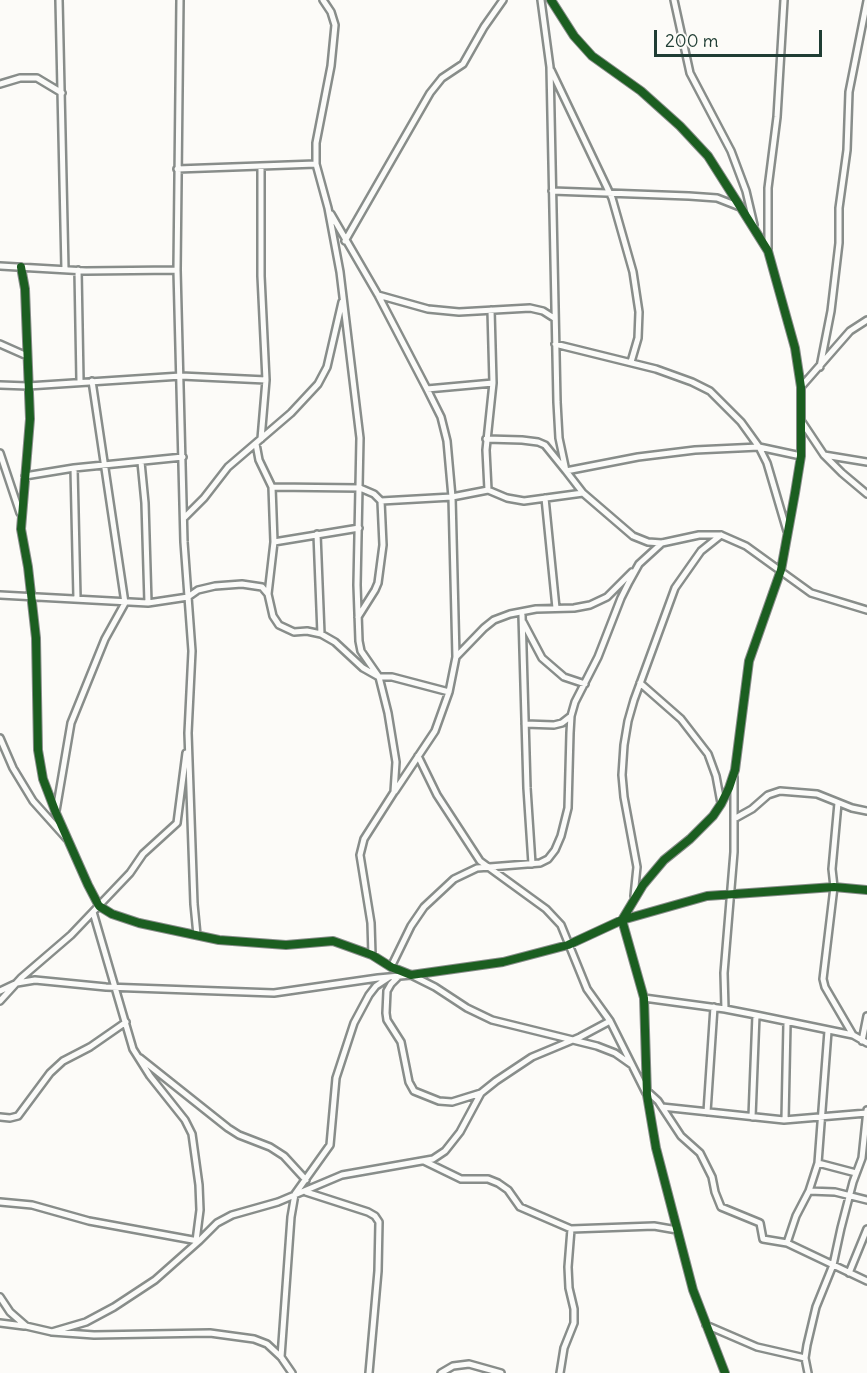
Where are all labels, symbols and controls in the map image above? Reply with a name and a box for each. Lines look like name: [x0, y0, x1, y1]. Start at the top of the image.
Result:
scale bar: [657, 18, 825, 56]
text: 200 m: [665, 29, 719, 52]

